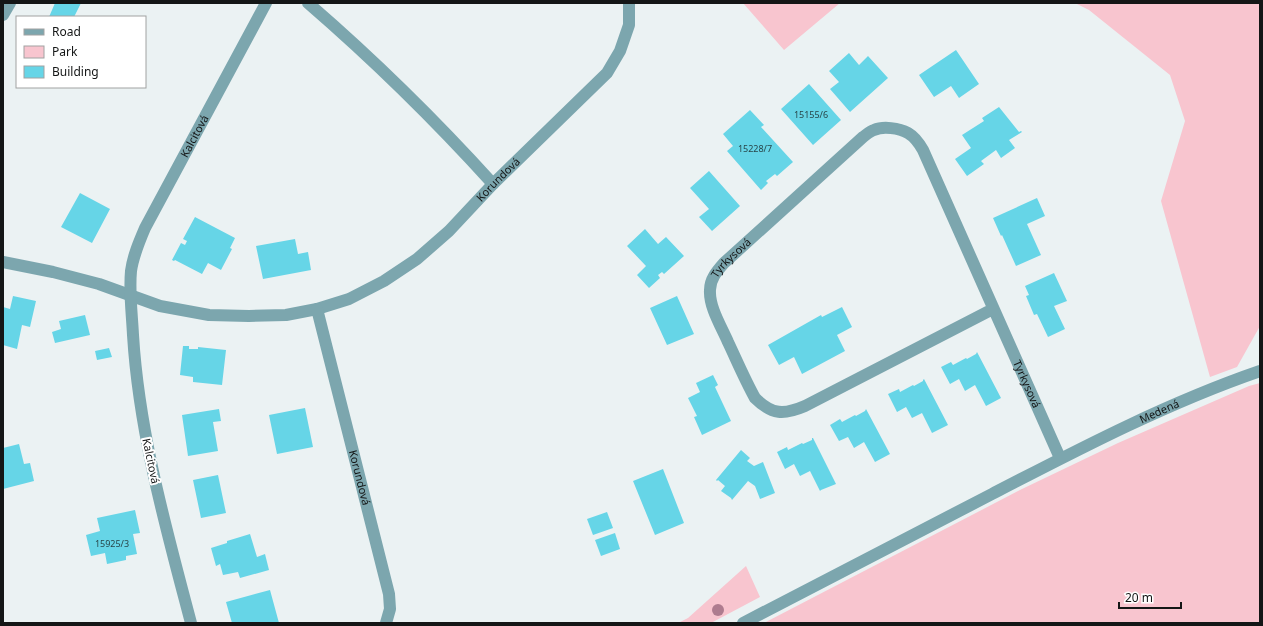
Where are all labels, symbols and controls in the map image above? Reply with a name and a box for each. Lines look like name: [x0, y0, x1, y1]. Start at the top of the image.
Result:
legend: [16, 16, 146, 88]
text: Road: [52, 23, 81, 40]
text: Park: [52, 43, 78, 60]
text: Building: [52, 63, 99, 80]
house number: 15155/6: [794, 108, 828, 121]
street label: Kalcitová: [176, 112, 211, 160]
house number: 15228/7: [738, 142, 772, 155]
street label: Korundová: [472, 154, 523, 205]
street label: Tyrkysová: [707, 234, 754, 280]
street label: Tyrkysová: [1010, 357, 1045, 410]
street label: Medená: [1137, 395, 1181, 426]
street label: Kalcitová: [139, 437, 164, 485]
street label: Korundová: [346, 448, 374, 507]
house number: 15925/3: [95, 537, 129, 550]
scale bar: [1119, 584, 1181, 610]
text: 20 m: [1125, 589, 1153, 606]

